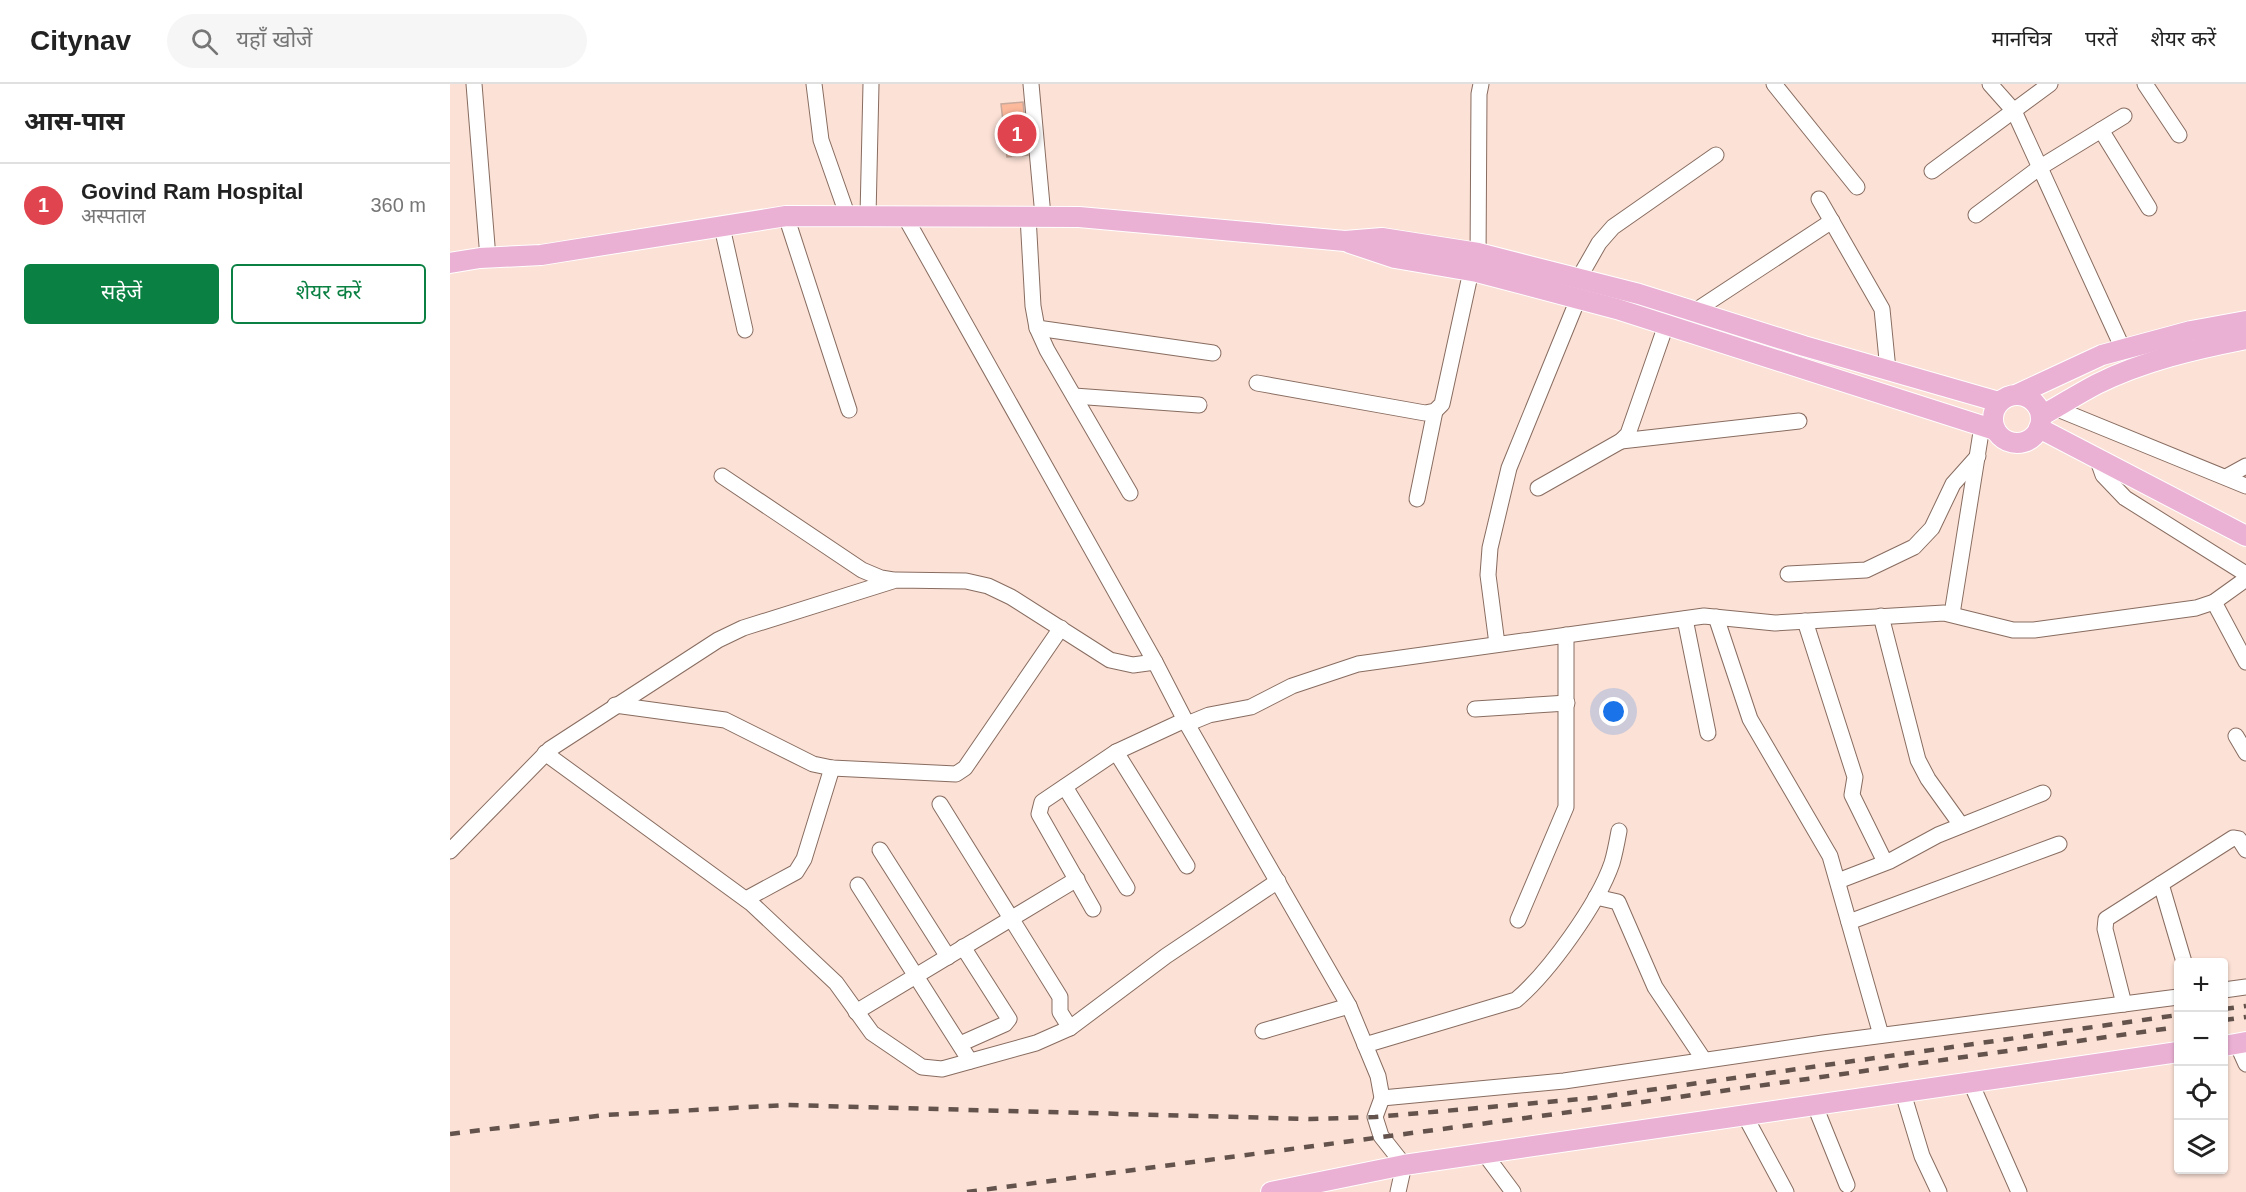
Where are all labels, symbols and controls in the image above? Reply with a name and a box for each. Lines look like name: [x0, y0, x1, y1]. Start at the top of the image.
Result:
search box: [167, 14, 587, 68]
text: Citynav: [30, 25, 131, 56]
icon: search: [188, 25, 221, 58]
text: यहाँ खोजें: [236, 27, 312, 52]
text: मानचित्र: [1992, 27, 2052, 50]
text: परतें: [2085, 27, 2117, 50]
text: शेयर करें: [2150, 27, 2216, 50]
text: आस-पास: [24, 106, 124, 136]
pin: 1: [998, 112, 1036, 156]
text: Govind Ram Hospital: [81, 179, 303, 204]
text: 1: [38, 194, 49, 216]
text: 360 m: [370, 194, 426, 216]
text: अस्पताल: [81, 205, 146, 227]
button: सहेजें: [24, 264, 219, 324]
button: शेयर करें: [231, 264, 426, 324]
your location: [1599, 697, 1628, 726]
map controls: [2174, 958, 2228, 1174]
button: +: [2174, 958, 2228, 1012]
button: −: [2174, 1012, 2228, 1066]
button: locate: [2174, 1066, 2228, 1120]
button: layers: [2174, 1120, 2228, 1174]

